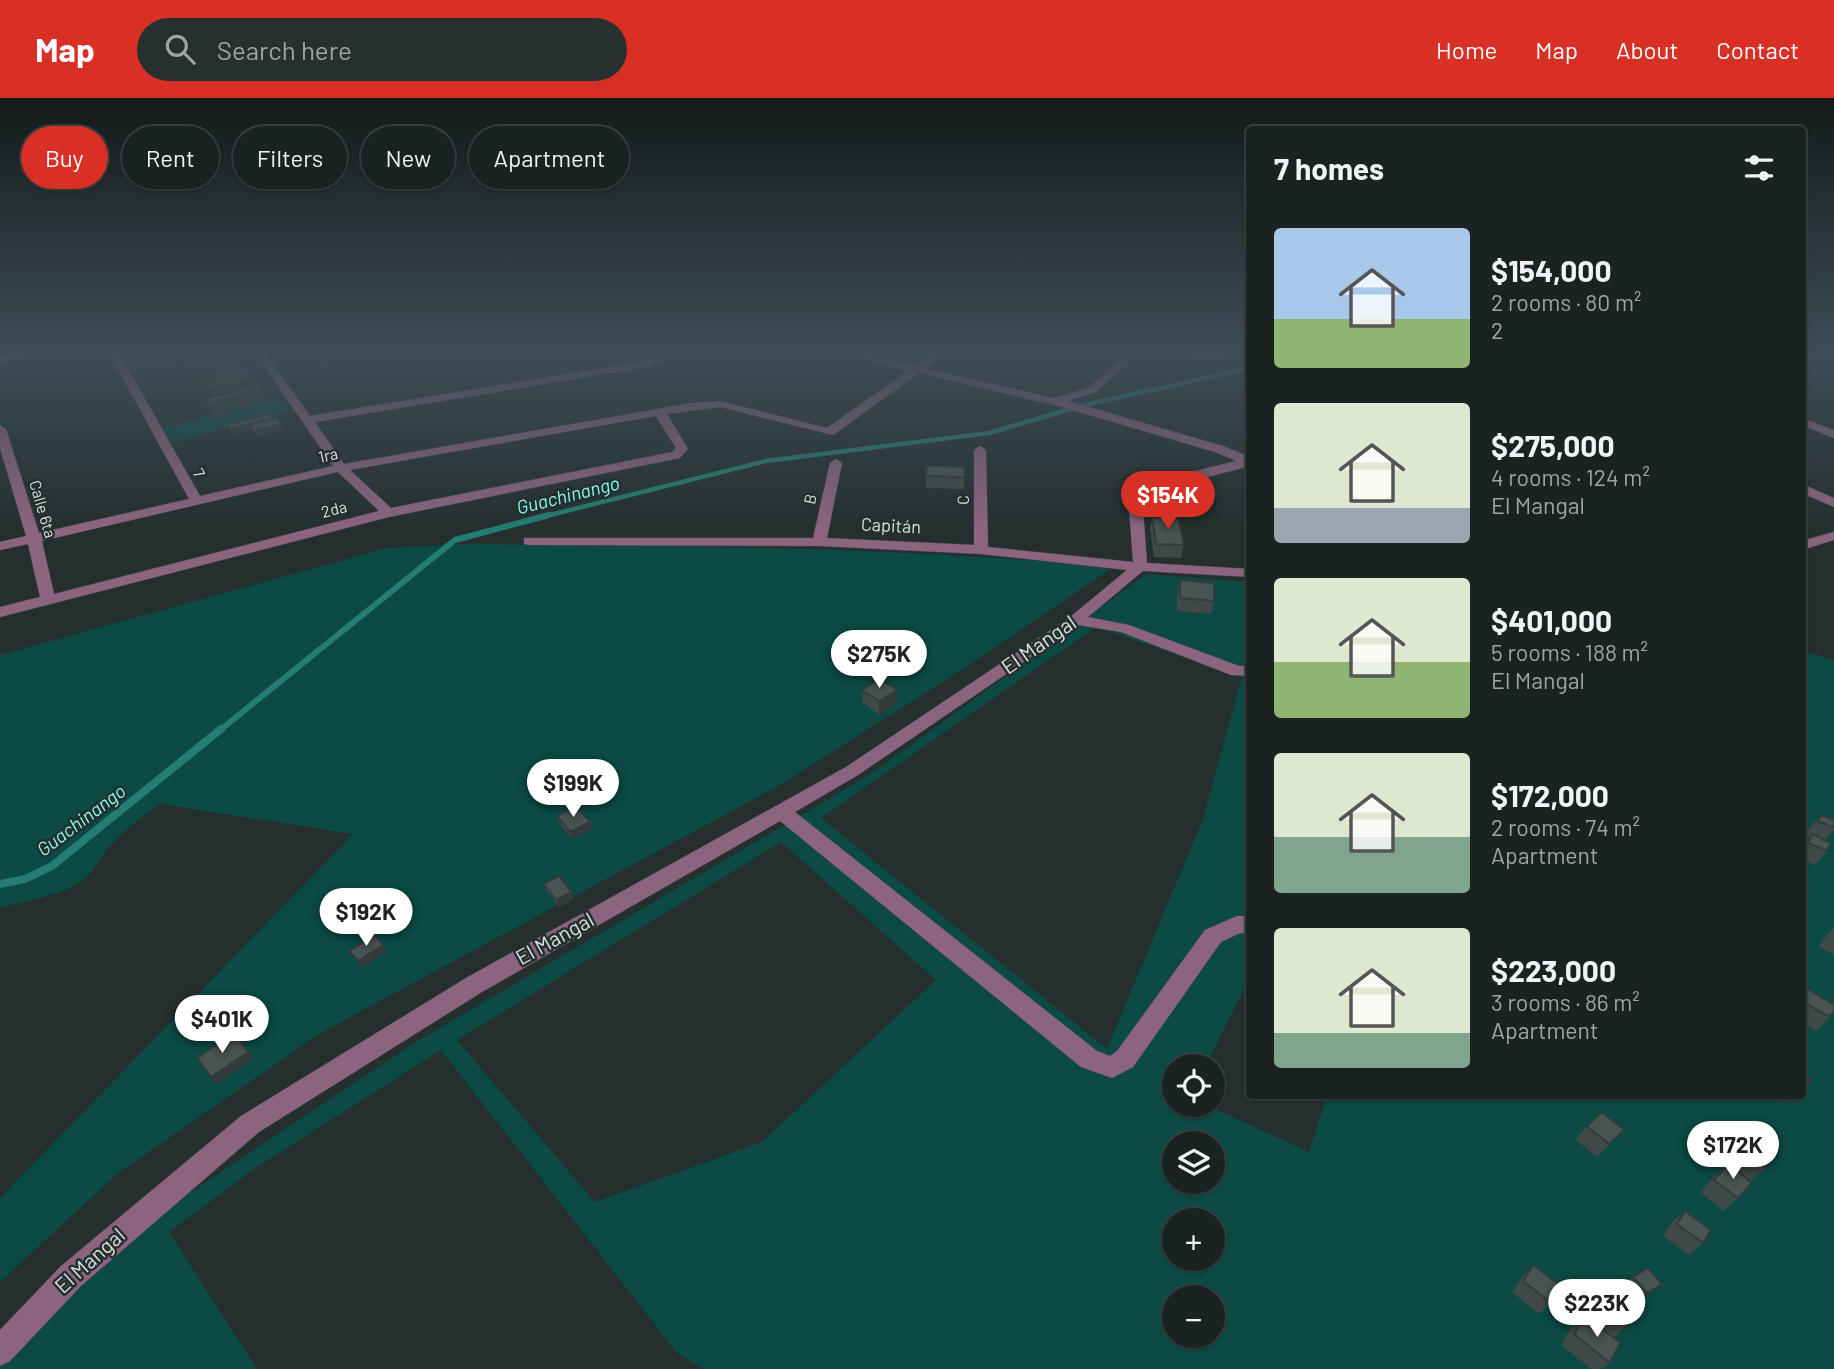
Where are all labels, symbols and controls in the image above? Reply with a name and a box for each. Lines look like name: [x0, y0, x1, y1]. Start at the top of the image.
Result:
search box: [137, 18, 627, 81]
text: Map: [35, 29, 95, 69]
icon: search: [161, 30, 199, 68]
text: Search here: [217, 34, 352, 65]
text: Home: [1436, 35, 1497, 64]
text: Map: [1535, 35, 1578, 64]
text: About: [1616, 35, 1678, 64]
text: Contact: [1716, 35, 1799, 64]
chip: Buy: [21, 126, 108, 189]
chip: Rent: [122, 126, 219, 189]
chip: Filters: [233, 126, 347, 189]
chip: New: [361, 126, 455, 189]
chip: Apartment: [469, 126, 629, 189]
icon: filters: [1740, 149, 1778, 187]
text: 7 homes: [1274, 150, 1384, 186]
text: $154,000: [1491, 252, 1612, 288]
icon: home: [1330, 256, 1414, 340]
text: 2 rooms · 80 m²: [1491, 288, 1641, 316]
text: 2: [1491, 316, 1503, 344]
text: $275,000: [1491, 427, 1614, 463]
icon: home: [1330, 431, 1414, 515]
street label: 1ra: [316, 443, 339, 466]
text: 4 rooms · 124 m²: [1491, 463, 1650, 491]
street label: 7: [189, 465, 210, 481]
water label: Guachinango: [514, 471, 622, 518]
pin: $154K: [1119, 472, 1217, 531]
street label: Calle 6ta: [26, 478, 61, 540]
text: $154K: [1137, 480, 1199, 508]
text: El Mangal: [1491, 491, 1585, 519]
street label: B: [799, 492, 820, 506]
street label: C: [953, 495, 972, 505]
street label: 2da: [319, 496, 349, 521]
street label: Capitán: [861, 512, 922, 538]
text: $401,000: [1491, 602, 1612, 638]
icon: home: [1330, 606, 1414, 690]
street label: El Mangal: [996, 609, 1080, 679]
pin: $275K: [830, 630, 928, 690]
text: 5 rooms · 188 m²: [1491, 638, 1648, 666]
text: $275K: [847, 639, 911, 667]
text: El Mangal: [1491, 666, 1585, 694]
pin: $199K: [524, 760, 622, 819]
text: $199K: [543, 768, 603, 796]
text: $172,000: [1491, 777, 1609, 813]
water label: Guachinango: [32, 779, 130, 860]
icon: home: [1330, 781, 1414, 865]
text: 2 rooms · 74 m²: [1491, 813, 1640, 841]
text: Apartment: [1491, 841, 1598, 869]
pin: $192K: [317, 888, 415, 948]
text: $192K: [336, 897, 396, 925]
street label: El Mangal: [511, 906, 598, 969]
text: $223,000: [1491, 952, 1616, 988]
icon: home: [1330, 956, 1414, 1040]
text: 3 rooms · 86 m²: [1491, 988, 1640, 1016]
pin: $401K: [173, 996, 271, 1055]
text: $401K: [191, 1004, 253, 1032]
text: Apartment: [1491, 1016, 1598, 1044]
map controls: [1162, 1054, 1225, 1348]
button: locate: [1162, 1054, 1225, 1117]
pin: $172K: [1684, 1122, 1782, 1181]
text: $172K: [1703, 1130, 1763, 1158]
button: layers: [1162, 1131, 1225, 1194]
button: +: [1162, 1208, 1225, 1271]
street label: El Mangal: [49, 1222, 129, 1298]
pin: $223K: [1548, 1280, 1646, 1339]
button: −: [1162, 1285, 1225, 1348]
text: $223K: [1564, 1288, 1630, 1316]

